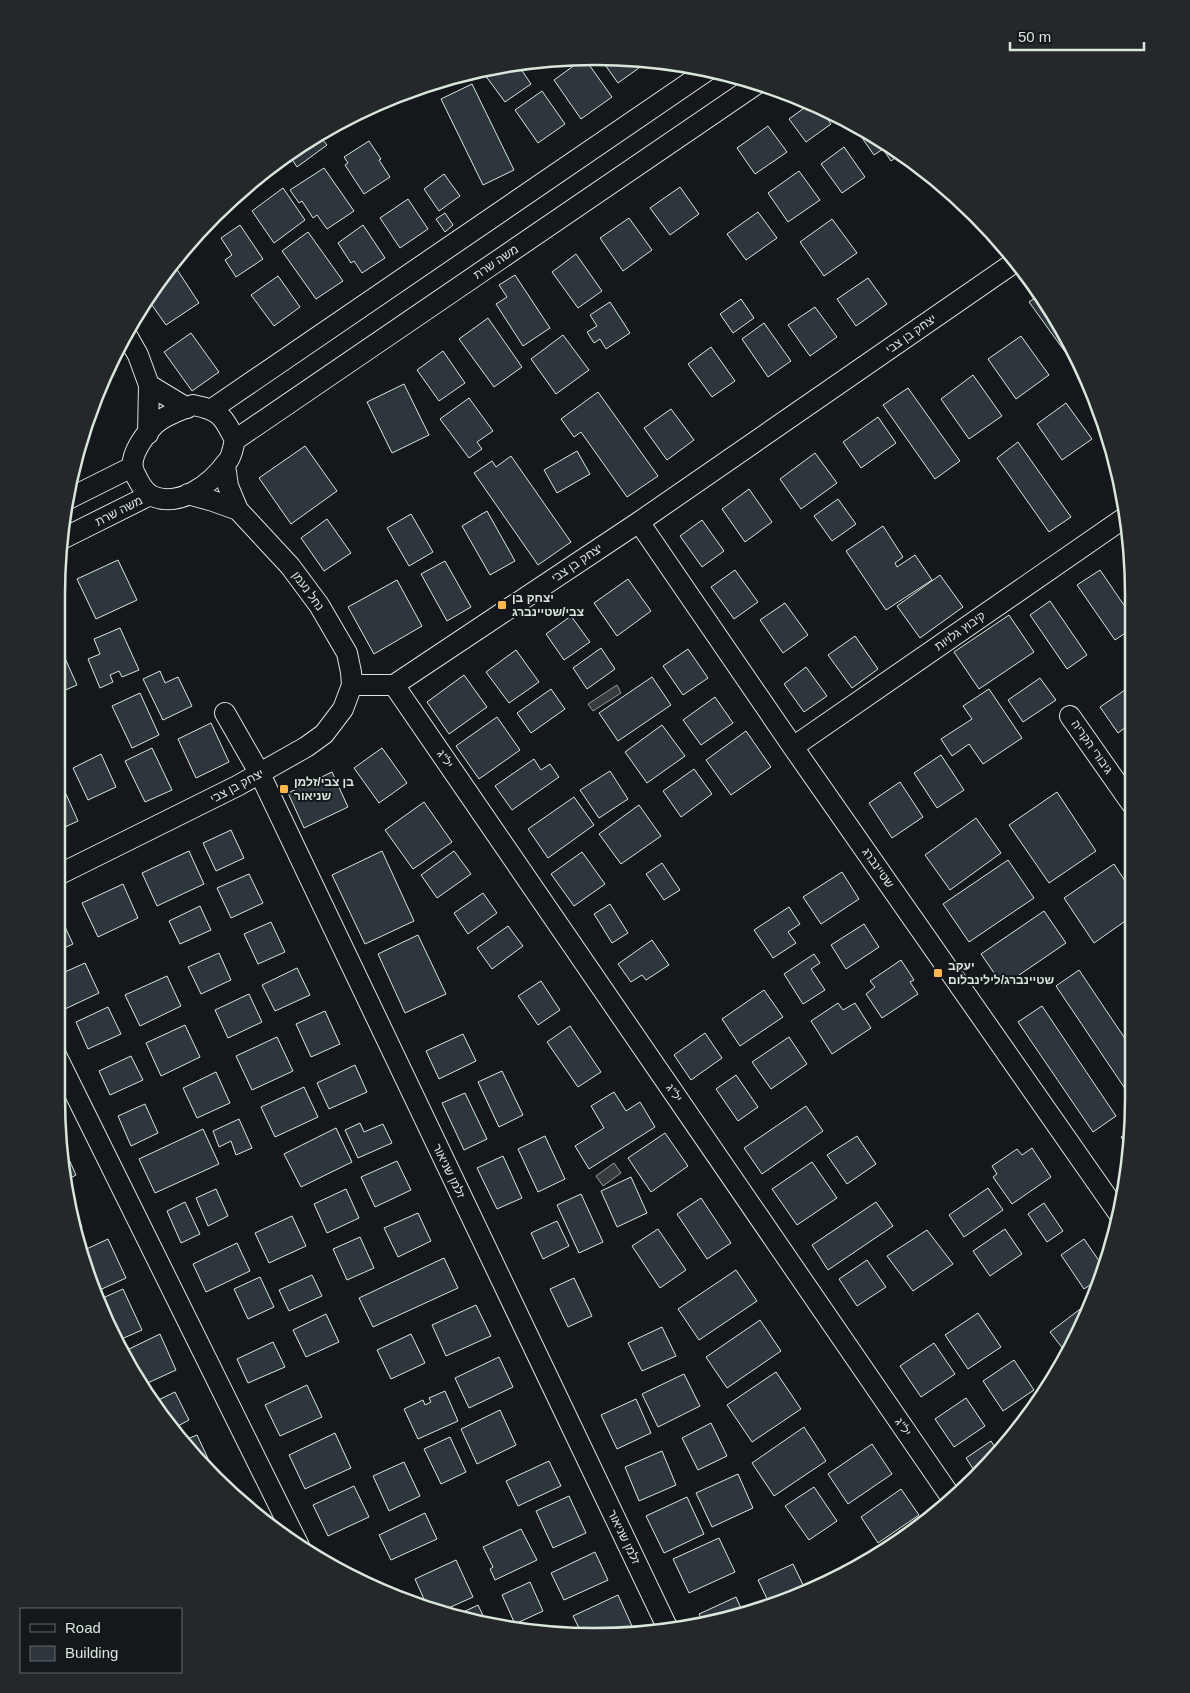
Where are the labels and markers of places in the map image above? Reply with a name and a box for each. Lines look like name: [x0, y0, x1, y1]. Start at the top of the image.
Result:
place label: יצחק בן צבי/שטיינברג: [512, 591, 584, 619]
marker: יצחק בן צבי/שטיינברג: [496, 599, 508, 611]
place label: בן צבי/זלמן שניאור: [294, 775, 354, 803]
marker: בן צבי/זלמן שניאור: [278, 783, 290, 795]
place label: יעקב שטיינברג/לילינבלום: [948, 959, 1054, 987]
marker: יעקב שטיינברג/לילינבלום: [932, 967, 944, 979]

